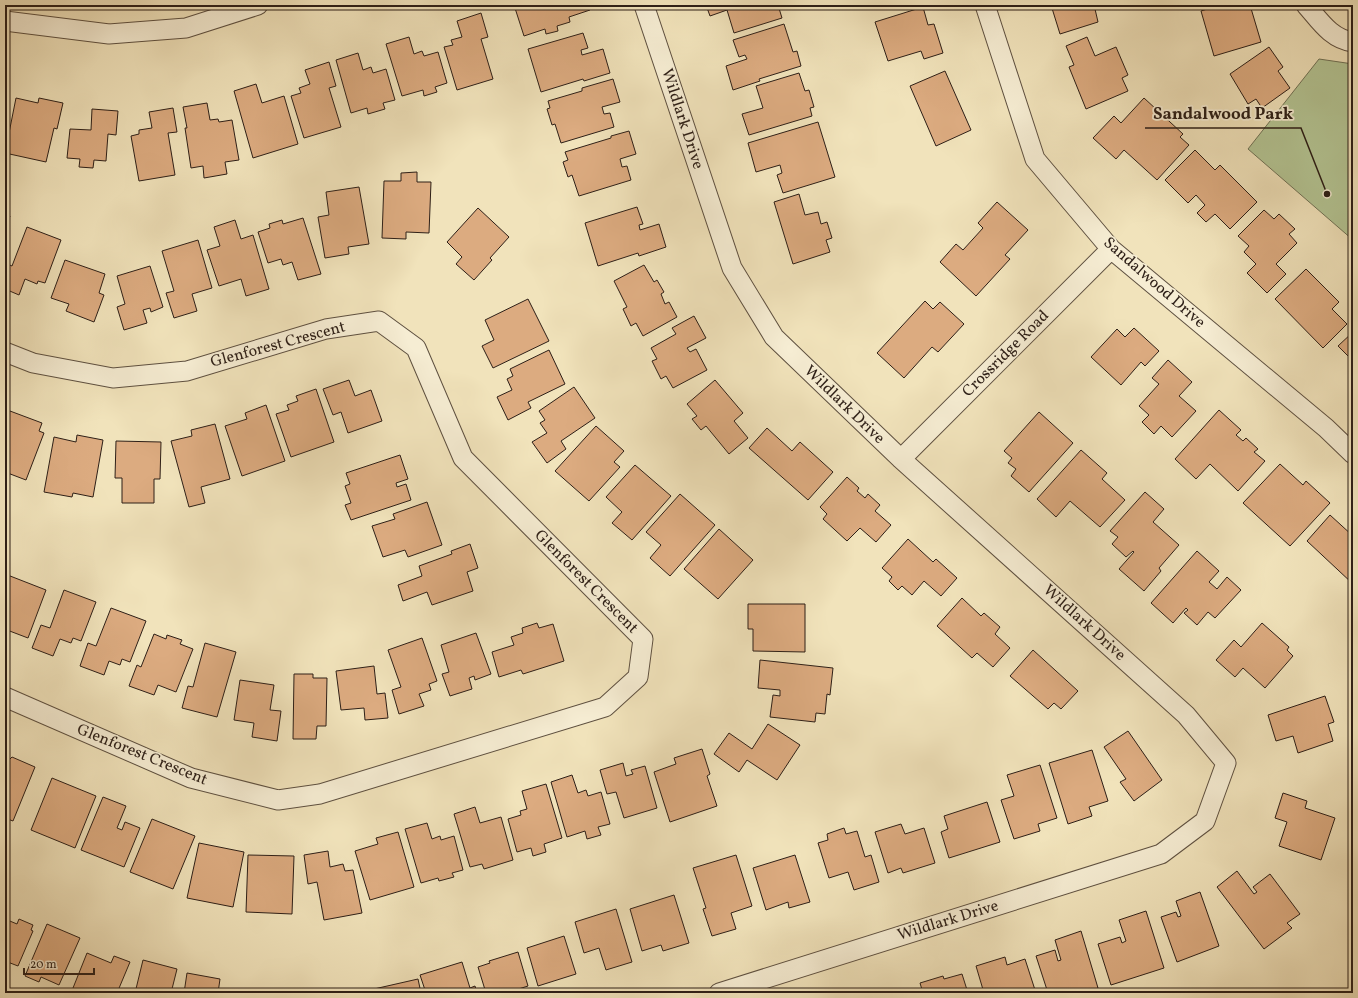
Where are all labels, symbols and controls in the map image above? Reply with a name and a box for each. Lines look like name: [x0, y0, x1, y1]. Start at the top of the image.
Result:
street label: Wildlark Drive: [655, 66, 709, 172]
callout: Sandalwood Park: [1145, 99, 1301, 128]
text: Sandalwood Park: [1153, 103, 1294, 126]
street label: Sandalwood Drive: [1098, 232, 1210, 334]
street label: Crossridge Road: [958, 306, 1054, 402]
street label: Glenforest Crescent: [208, 316, 348, 374]
street label: Wildlark Drive: [799, 361, 889, 449]
street label: Glenforest Crescent: [529, 525, 643, 639]
street label: Wildlark Drive: [1038, 580, 1130, 666]
street label: Glenforest Crescent: [73, 719, 211, 791]
street label: Wildlark Drive: [895, 895, 1001, 947]
scale bar: [24, 950, 94, 976]
text: 20 m: [30, 957, 57, 973]

